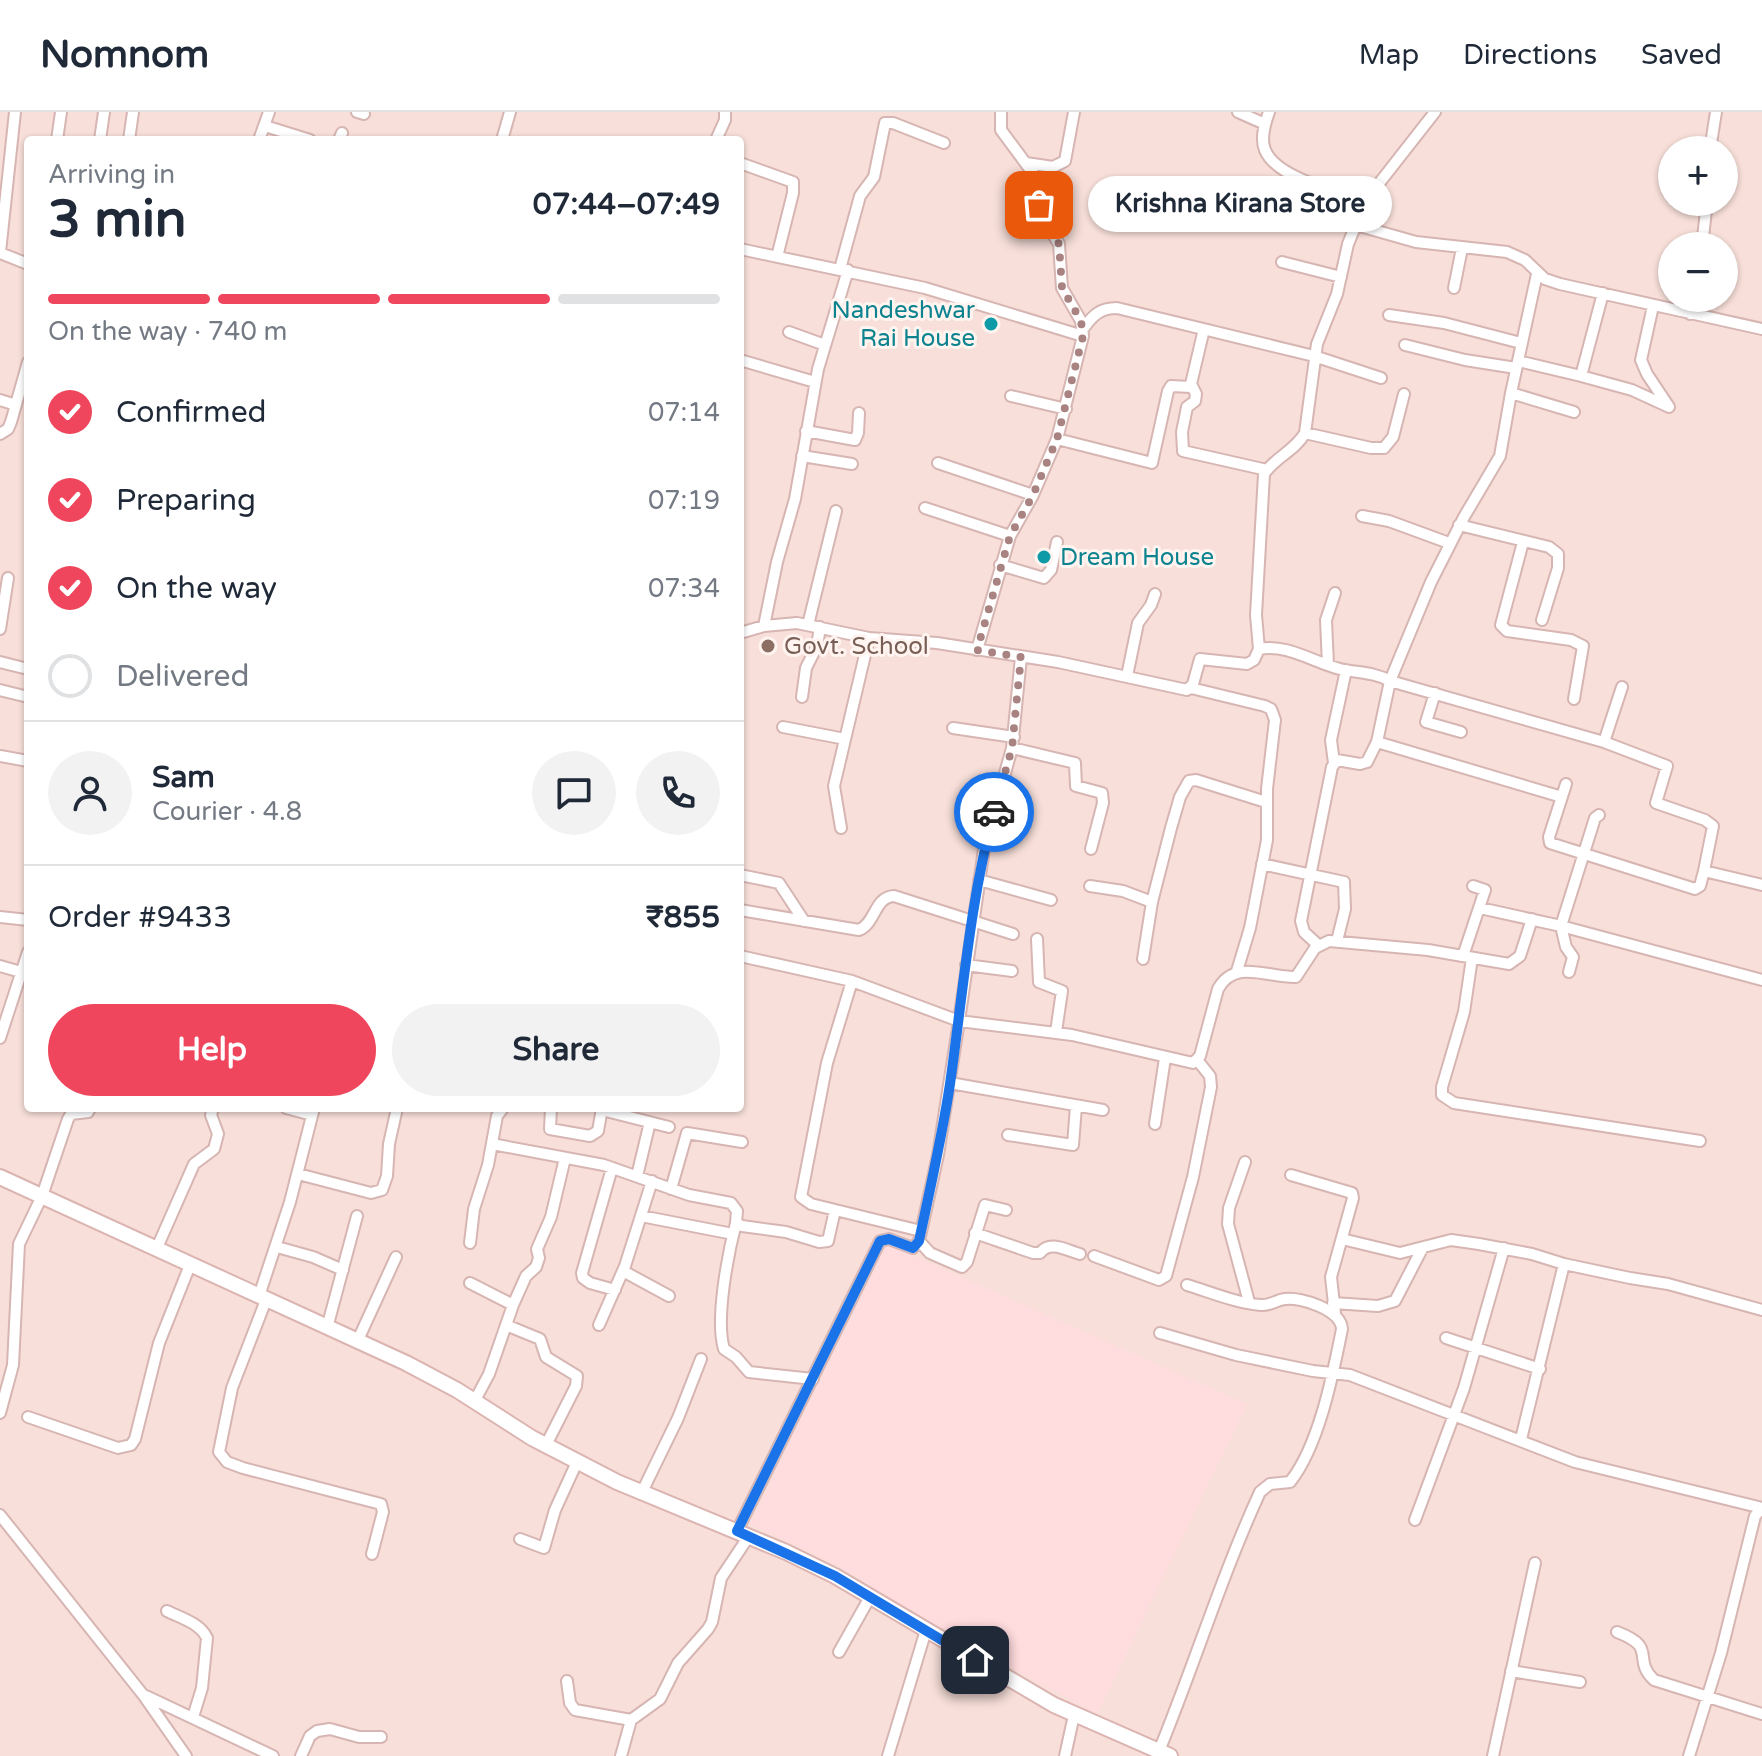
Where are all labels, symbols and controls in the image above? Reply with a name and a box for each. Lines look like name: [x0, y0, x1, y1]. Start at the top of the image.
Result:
text: Nomnom: [40, 32, 209, 78]
text: Map: [1359, 38, 1419, 72]
text: Directions: [1463, 38, 1597, 72]
text: Saved: [1641, 38, 1722, 72]
map controls: [1658, 136, 1738, 312]
button: +: [1658, 136, 1738, 216]
text: Arriving in: [48, 159, 175, 190]
pin: [1005, 171, 1073, 239]
callout: Krishna Kirana Store: [1087, 177, 1391, 233]
icon: bag: [1017, 183, 1061, 227]
text: 07:44–07:49: [533, 186, 720, 223]
text: 3 min: [48, 188, 187, 251]
text: Krishna Kirana Store: [1115, 188, 1365, 219]
button: −: [1658, 232, 1738, 312]
place label: Nandeshwar Rai House: [831, 296, 976, 353]
marker: Nandeshwar Rai House: [982, 315, 1000, 333]
text: On the way · 740 m: [48, 316, 287, 347]
icon: check: [48, 390, 92, 434]
text: Confirmed: [116, 394, 267, 431]
text: 07:14: [648, 397, 720, 428]
icon: check: [48, 478, 92, 522]
text: Preparing: [116, 482, 256, 519]
text: 07:19: [648, 485, 720, 516]
place label: Dream House: [1060, 543, 1214, 572]
marker: Dream House: [1035, 548, 1053, 566]
icon: check: [48, 566, 92, 610]
text: On the way: [116, 570, 277, 607]
text: 07:34: [648, 573, 720, 604]
place label: Govt. School: [784, 632, 929, 661]
marker: Govt. School: [759, 637, 777, 655]
text: Delivered: [116, 658, 250, 695]
button: person: [48, 751, 132, 835]
button: chat: [532, 751, 616, 835]
button: phone: [636, 751, 720, 835]
text: Sam: [152, 759, 215, 796]
courier: [954, 772, 1034, 852]
icon: car: [972, 790, 1016, 834]
text: Courier · 4.8: [152, 796, 302, 827]
text: Order #9433: [48, 899, 232, 936]
text: ₹855: [646, 899, 720, 936]
button: Help: [48, 1004, 376, 1096]
button: Share: [392, 1004, 720, 1096]
pin: [941, 1626, 1009, 1694]
icon: home: [953, 1638, 997, 1682]

